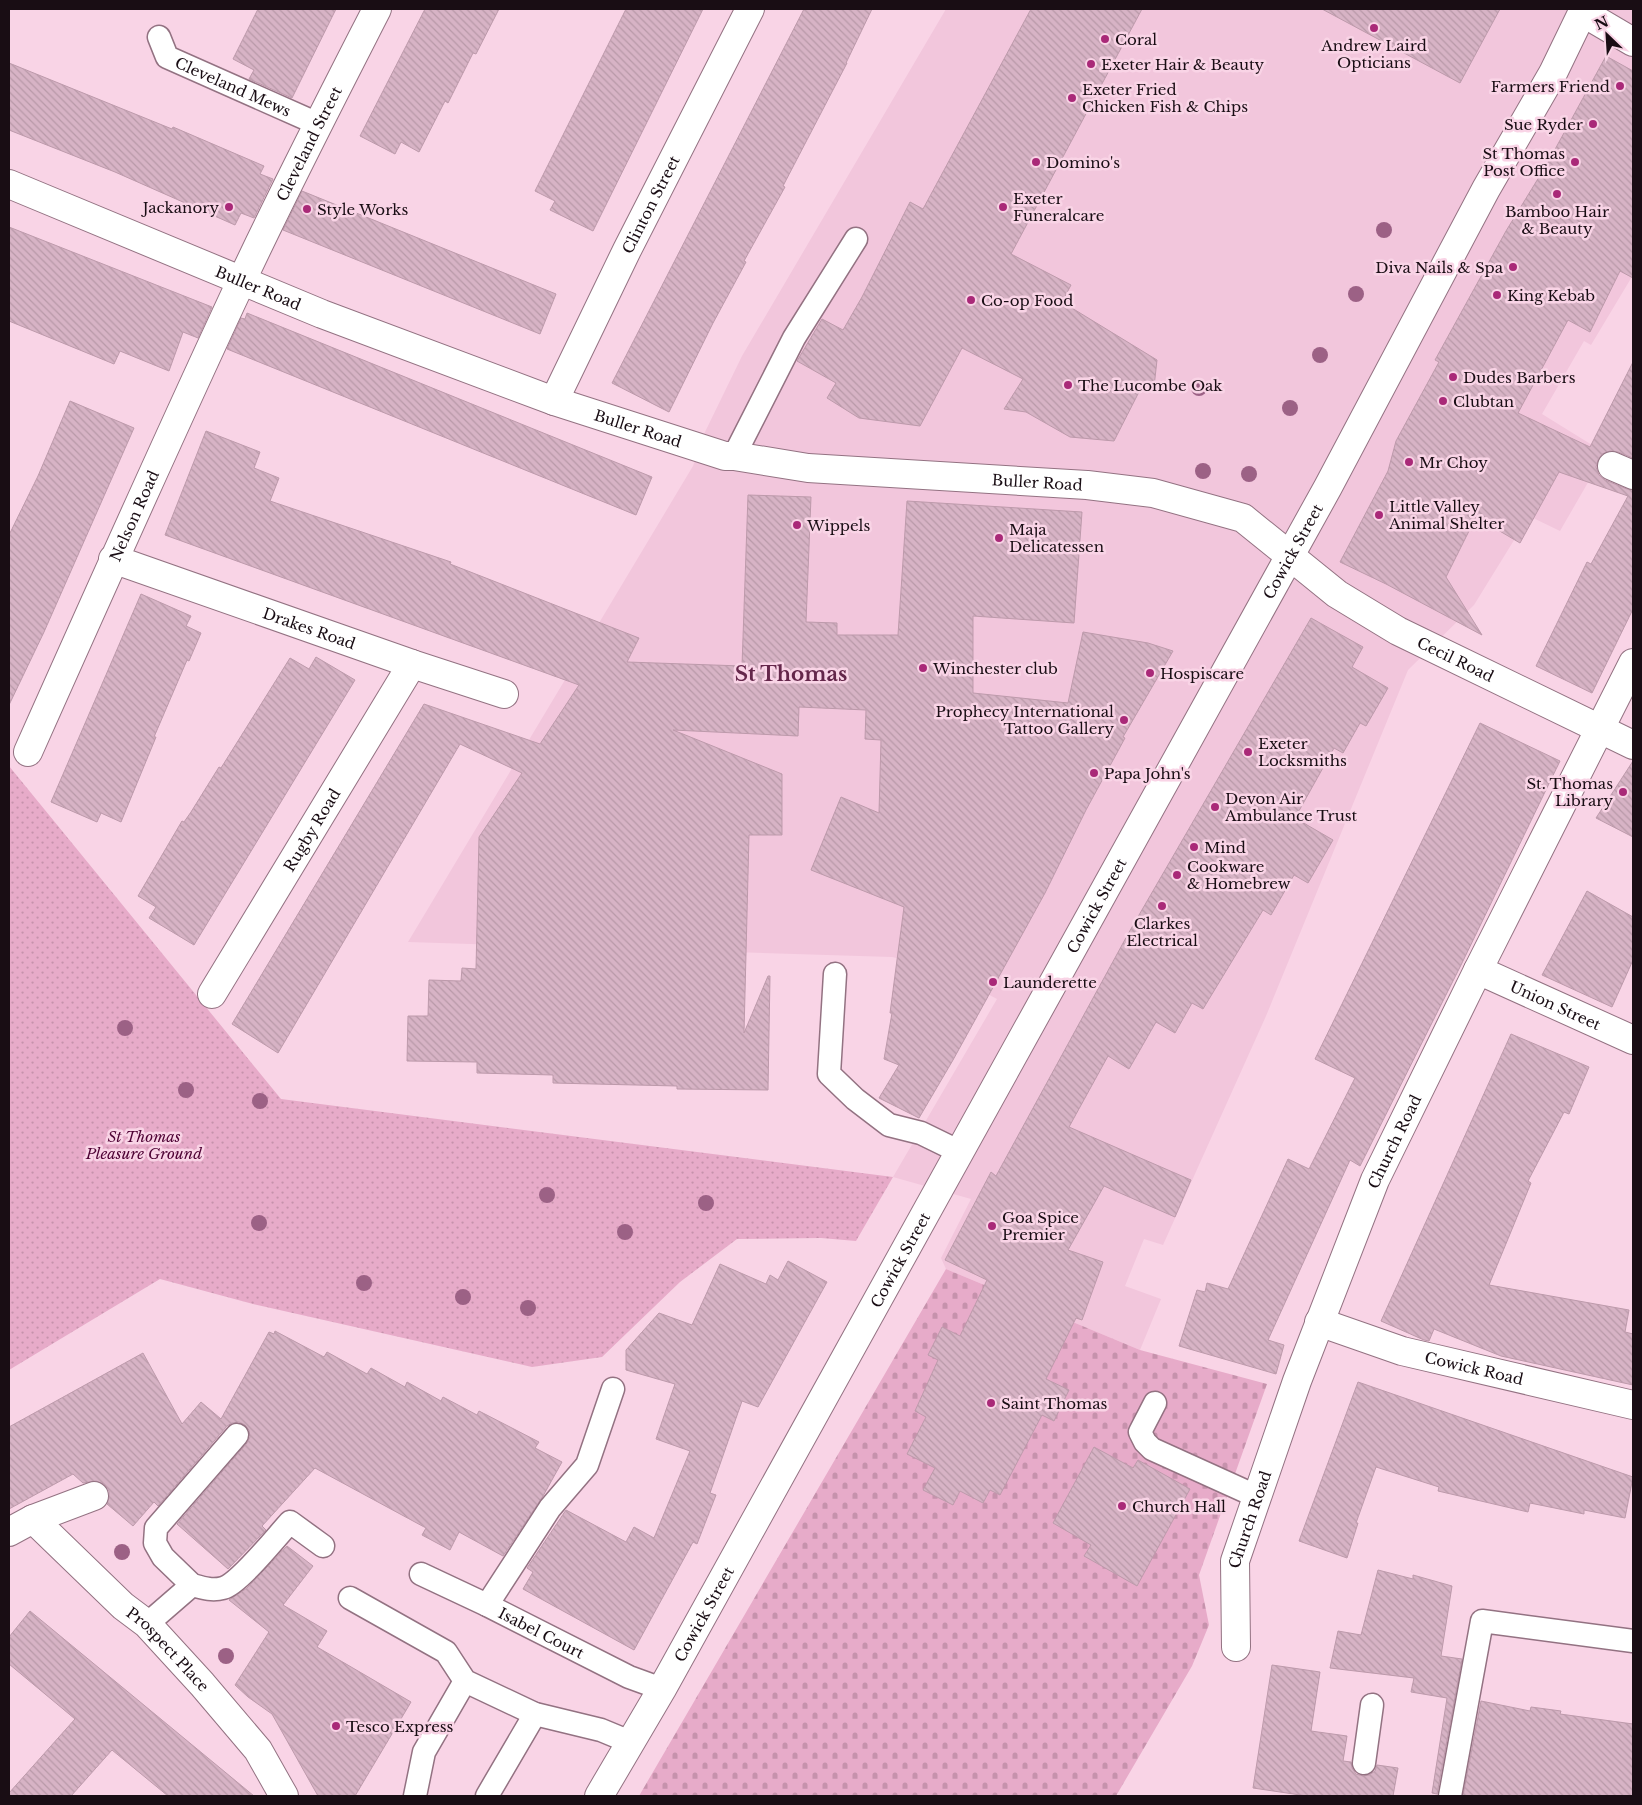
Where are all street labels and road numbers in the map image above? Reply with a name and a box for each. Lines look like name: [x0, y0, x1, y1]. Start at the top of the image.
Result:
street label: Cleveland Mews: [172, 52, 294, 120]
street label: Cleveland Street: [272, 83, 346, 204]
street label: Clinton Street: [617, 152, 683, 257]
street label: Buller Road: [213, 261, 304, 314]
street label: Buller Road: [592, 405, 684, 451]
street label: Nelson Road: [105, 467, 163, 564]
street label: Buller Road: [991, 470, 1083, 494]
street label: Cowick Street: [1258, 500, 1327, 602]
street label: Drakes Road: [260, 603, 358, 653]
street label: Cecil Road: [1414, 632, 1497, 686]
street label: Rugby Road: [279, 785, 344, 875]
street label: Cowick Street: [1062, 854, 1130, 956]
street label: Union Street: [1507, 976, 1604, 1034]
street label: Church Road: [1363, 1091, 1425, 1191]
street label: Cowick Street: [866, 1208, 934, 1311]
street label: Cowick Road: [1423, 1347, 1525, 1389]
street label: Church Road: [1225, 1468, 1275, 1568]
street label: Cowick Street: [670, 1563, 738, 1665]
street label: Prospect Place: [123, 1603, 214, 1695]
street label: Isabel Court: [495, 1603, 588, 1662]

